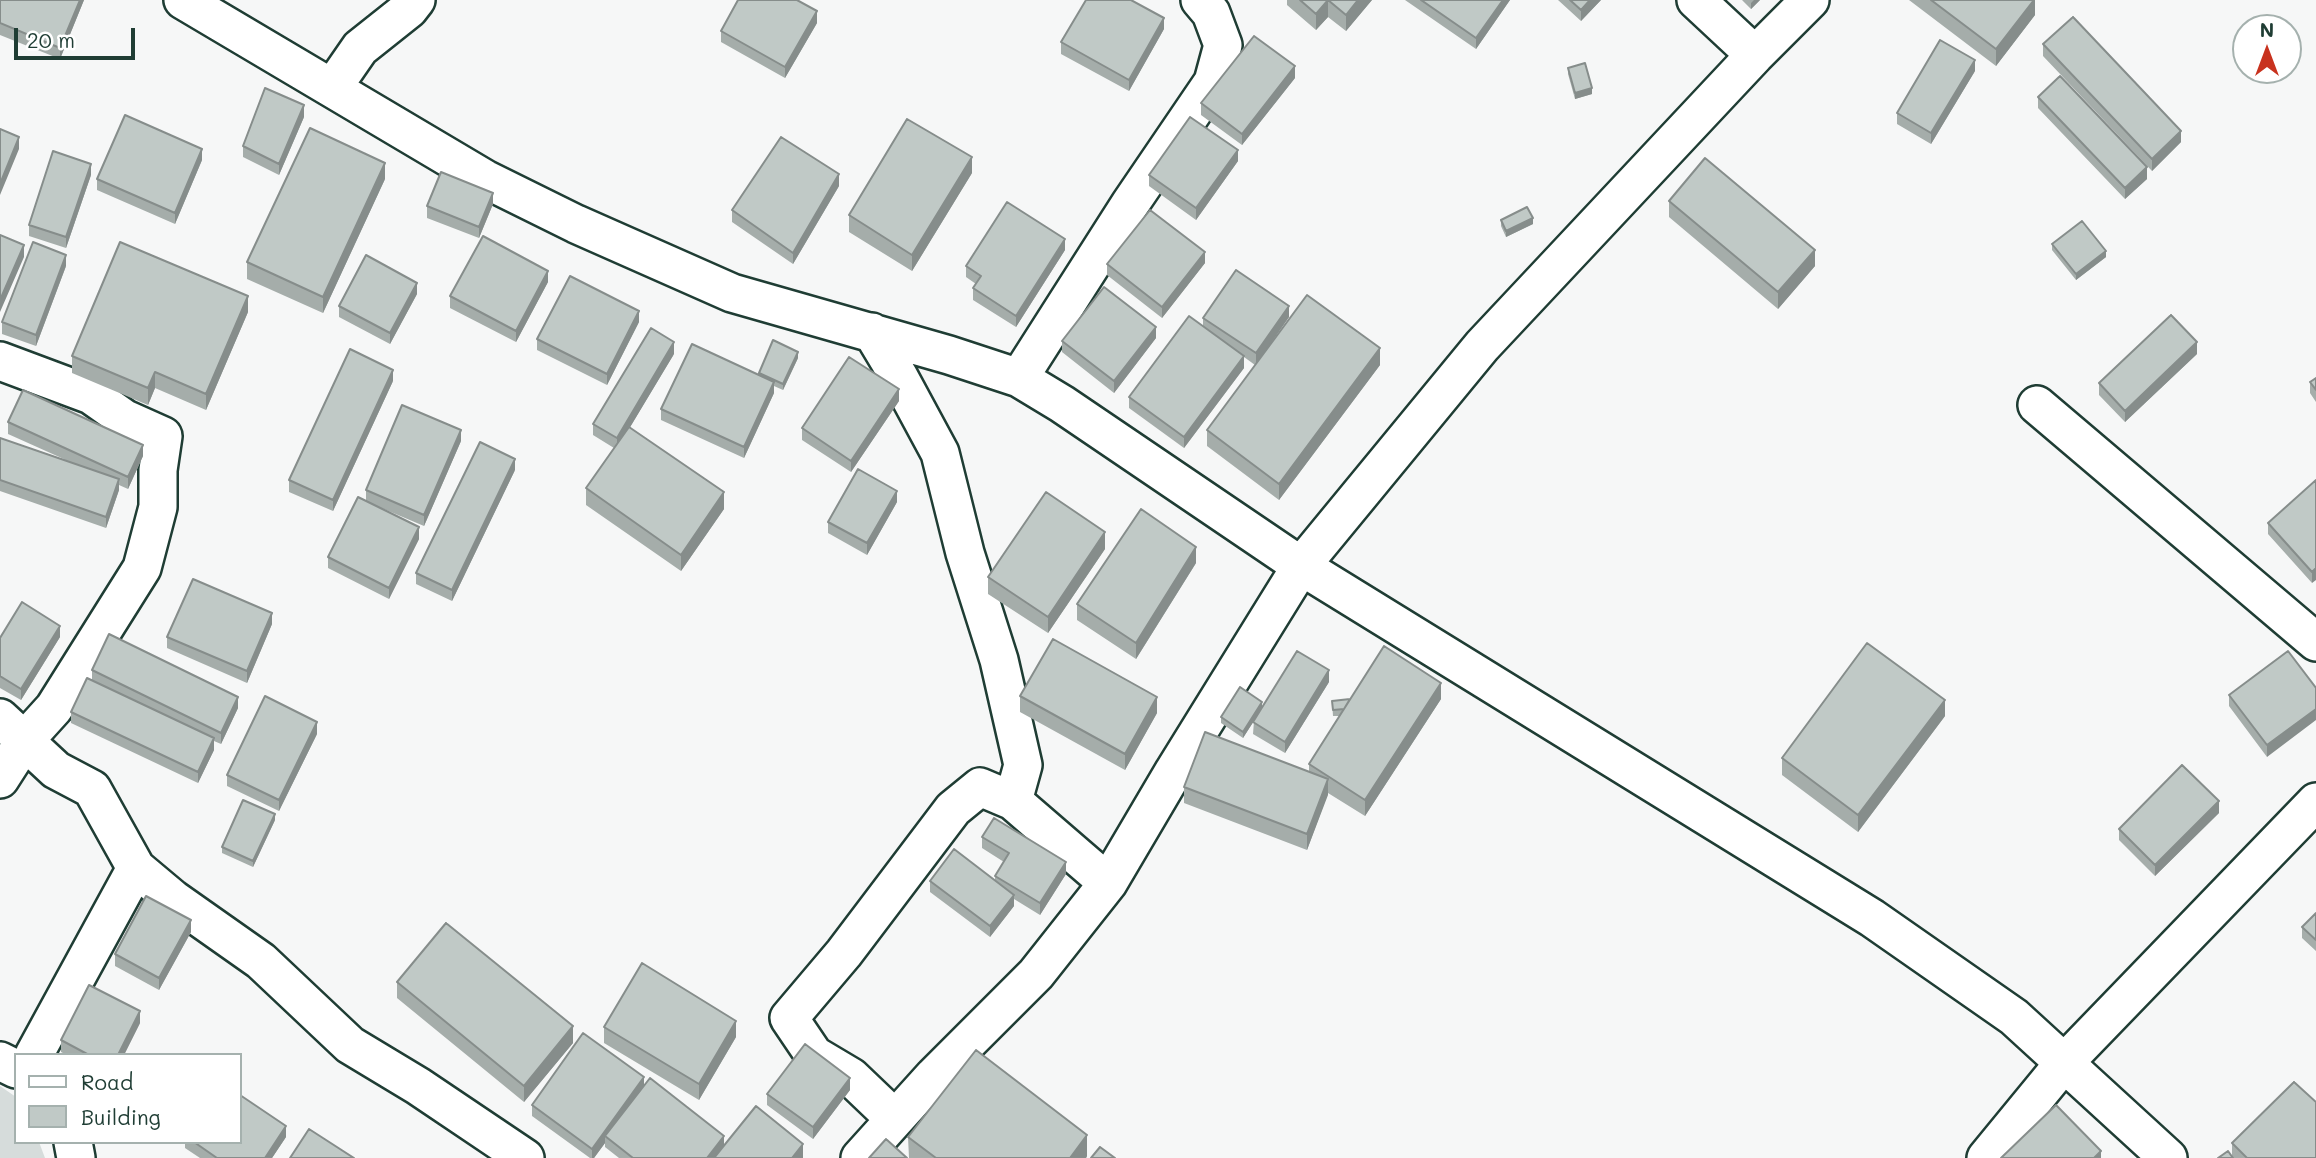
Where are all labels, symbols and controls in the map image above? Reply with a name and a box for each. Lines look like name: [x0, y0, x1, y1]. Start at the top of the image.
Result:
scale bar: [18, 14, 138, 58]
north arrow: [2232, 14, 2302, 84]
text: N: [2260, 17, 2274, 42]
text: 20 m: [27, 26, 75, 53]
legend: [14, 1053, 242, 1144]
text: Road: [81, 1068, 133, 1095]
text: Building: [81, 1103, 161, 1130]

